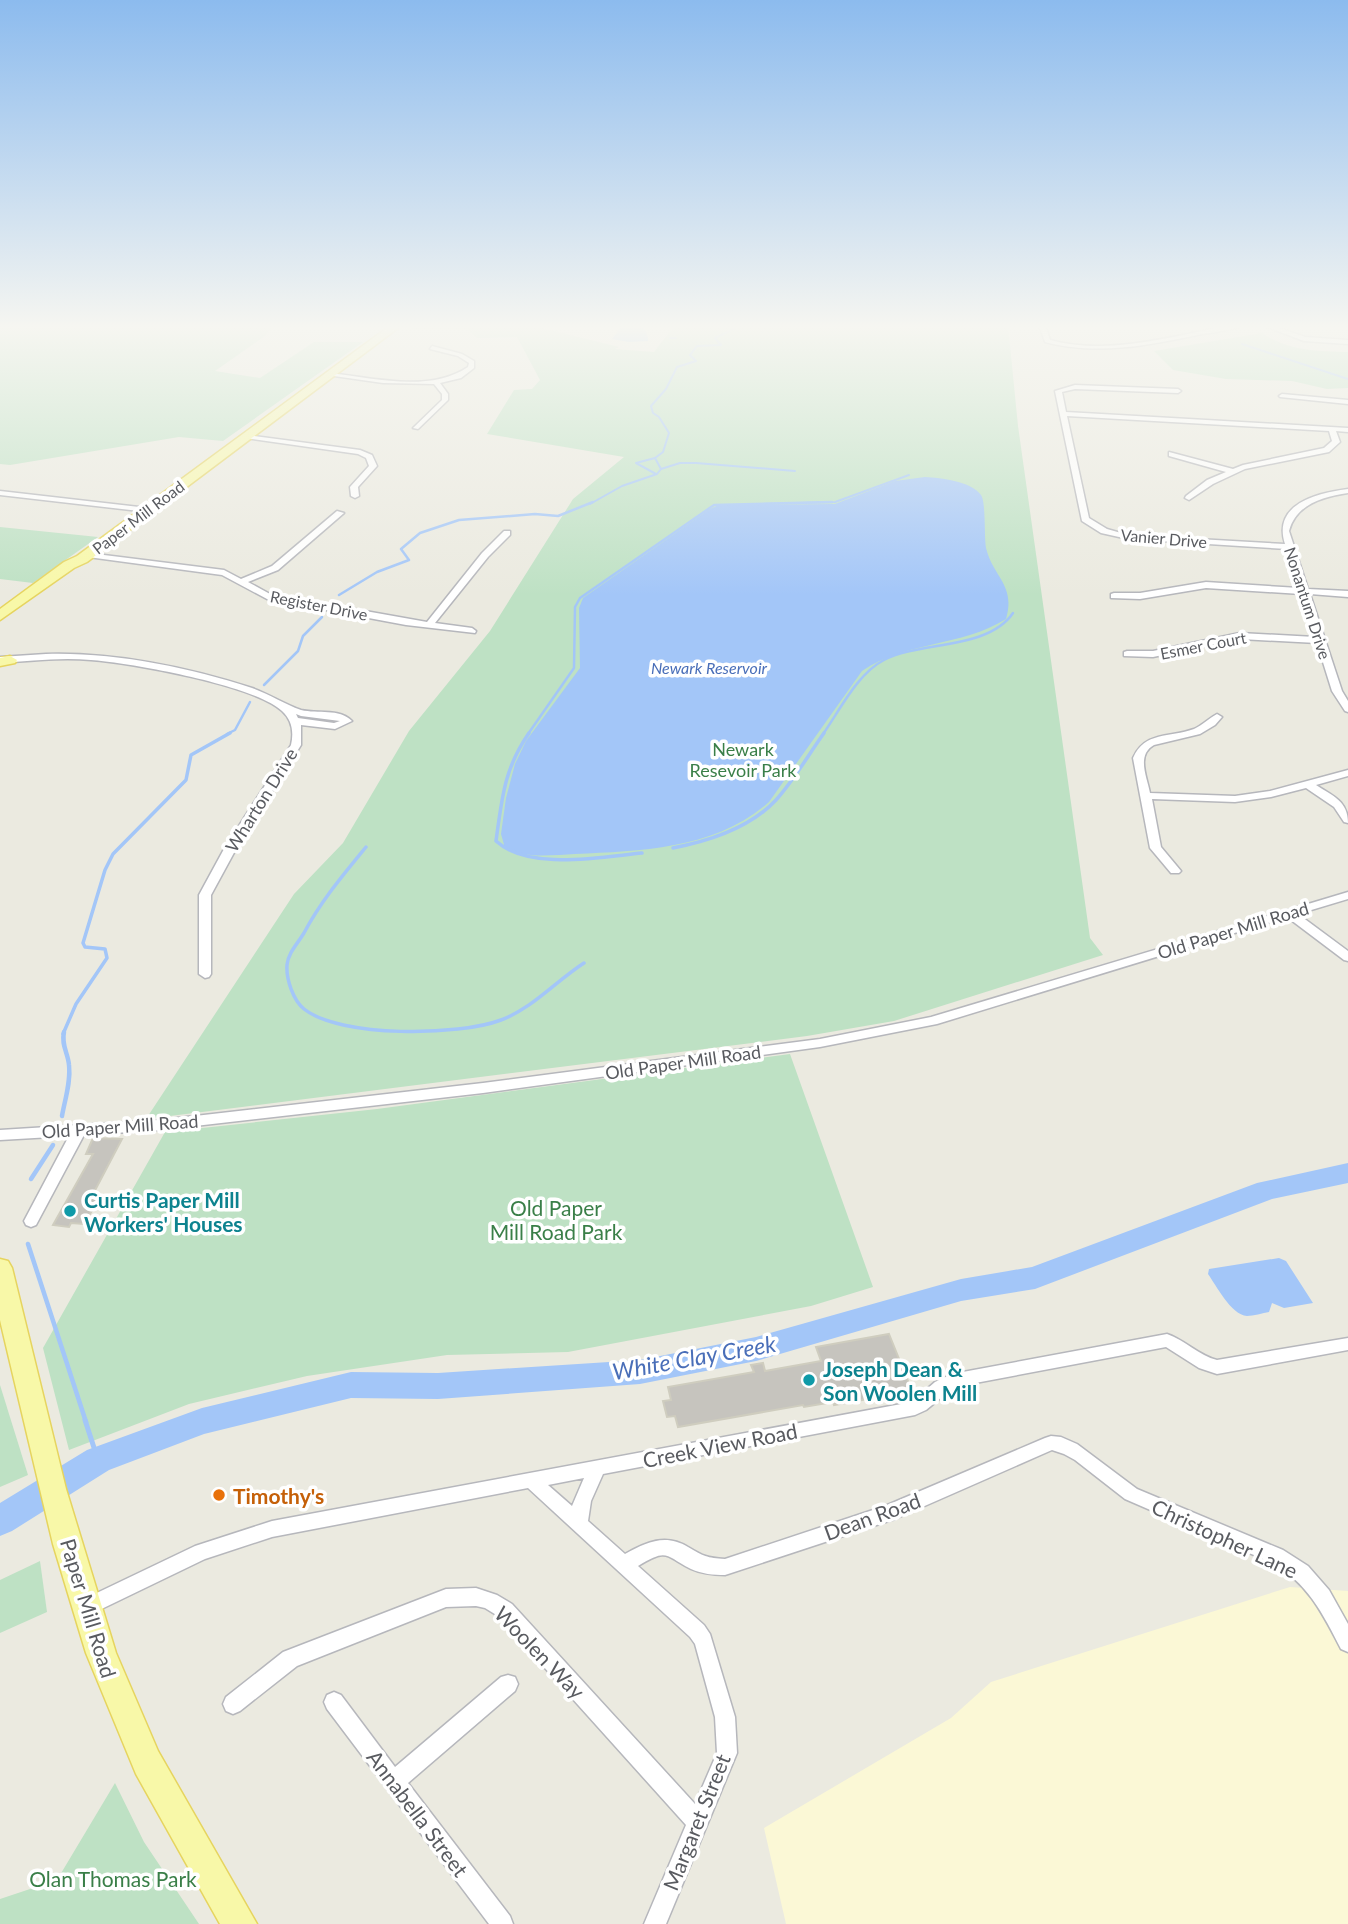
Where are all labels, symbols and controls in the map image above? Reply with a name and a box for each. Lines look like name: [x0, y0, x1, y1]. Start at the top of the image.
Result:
street label: Paper Mill Road: [88, 476, 188, 558]
street label: Vanier Drive: [1120, 525, 1208, 551]
street label: Nonantum Drive: [1281, 545, 1335, 661]
street label: Register Drive: [269, 586, 369, 624]
street label: Esmer Court: [1158, 627, 1248, 663]
water label: Newark Reservoir: [651, 658, 768, 677]
park label: Newark Resevoir Park: [690, 738, 797, 781]
street label: Wharton Drive: [220, 744, 302, 856]
street label: Old Paper Mill Road: [1155, 897, 1311, 963]
street label: Old Paper Mill Road: [604, 1040, 762, 1084]
street label: Old Paper Mill Road: [41, 1110, 199, 1142]
place label: Curtis Paper Mill Workers' Houses: [84, 1187, 243, 1236]
park label: Old Paper Mill Road Park: [490, 1195, 623, 1244]
marker: Curtis Paper Mill Workers' Houses: [62, 1203, 78, 1219]
water label: White Clay Creek: [610, 1329, 779, 1385]
place label: Joseph Dean & Son Woolen Mill: [823, 1356, 977, 1405]
marker: Joseph Dean & Son Woolen Mill: [801, 1372, 817, 1388]
street label: Creek View Road: [641, 1418, 799, 1472]
place label: Timothy's: [233, 1483, 324, 1508]
marker: Timothy's: [211, 1487, 227, 1503]
street label: Dean Road: [820, 1487, 924, 1545]
street label: Christopher Lane: [1148, 1493, 1302, 1583]
street label: Paper Mill Road: [56, 1535, 122, 1681]
street label: Woolen Way: [490, 1601, 590, 1704]
street label: Annabella Street: [362, 1745, 474, 1882]
street label: Margaret Street: [657, 1750, 735, 1894]
park label: Olan Thomas Park: [29, 1866, 197, 1891]

